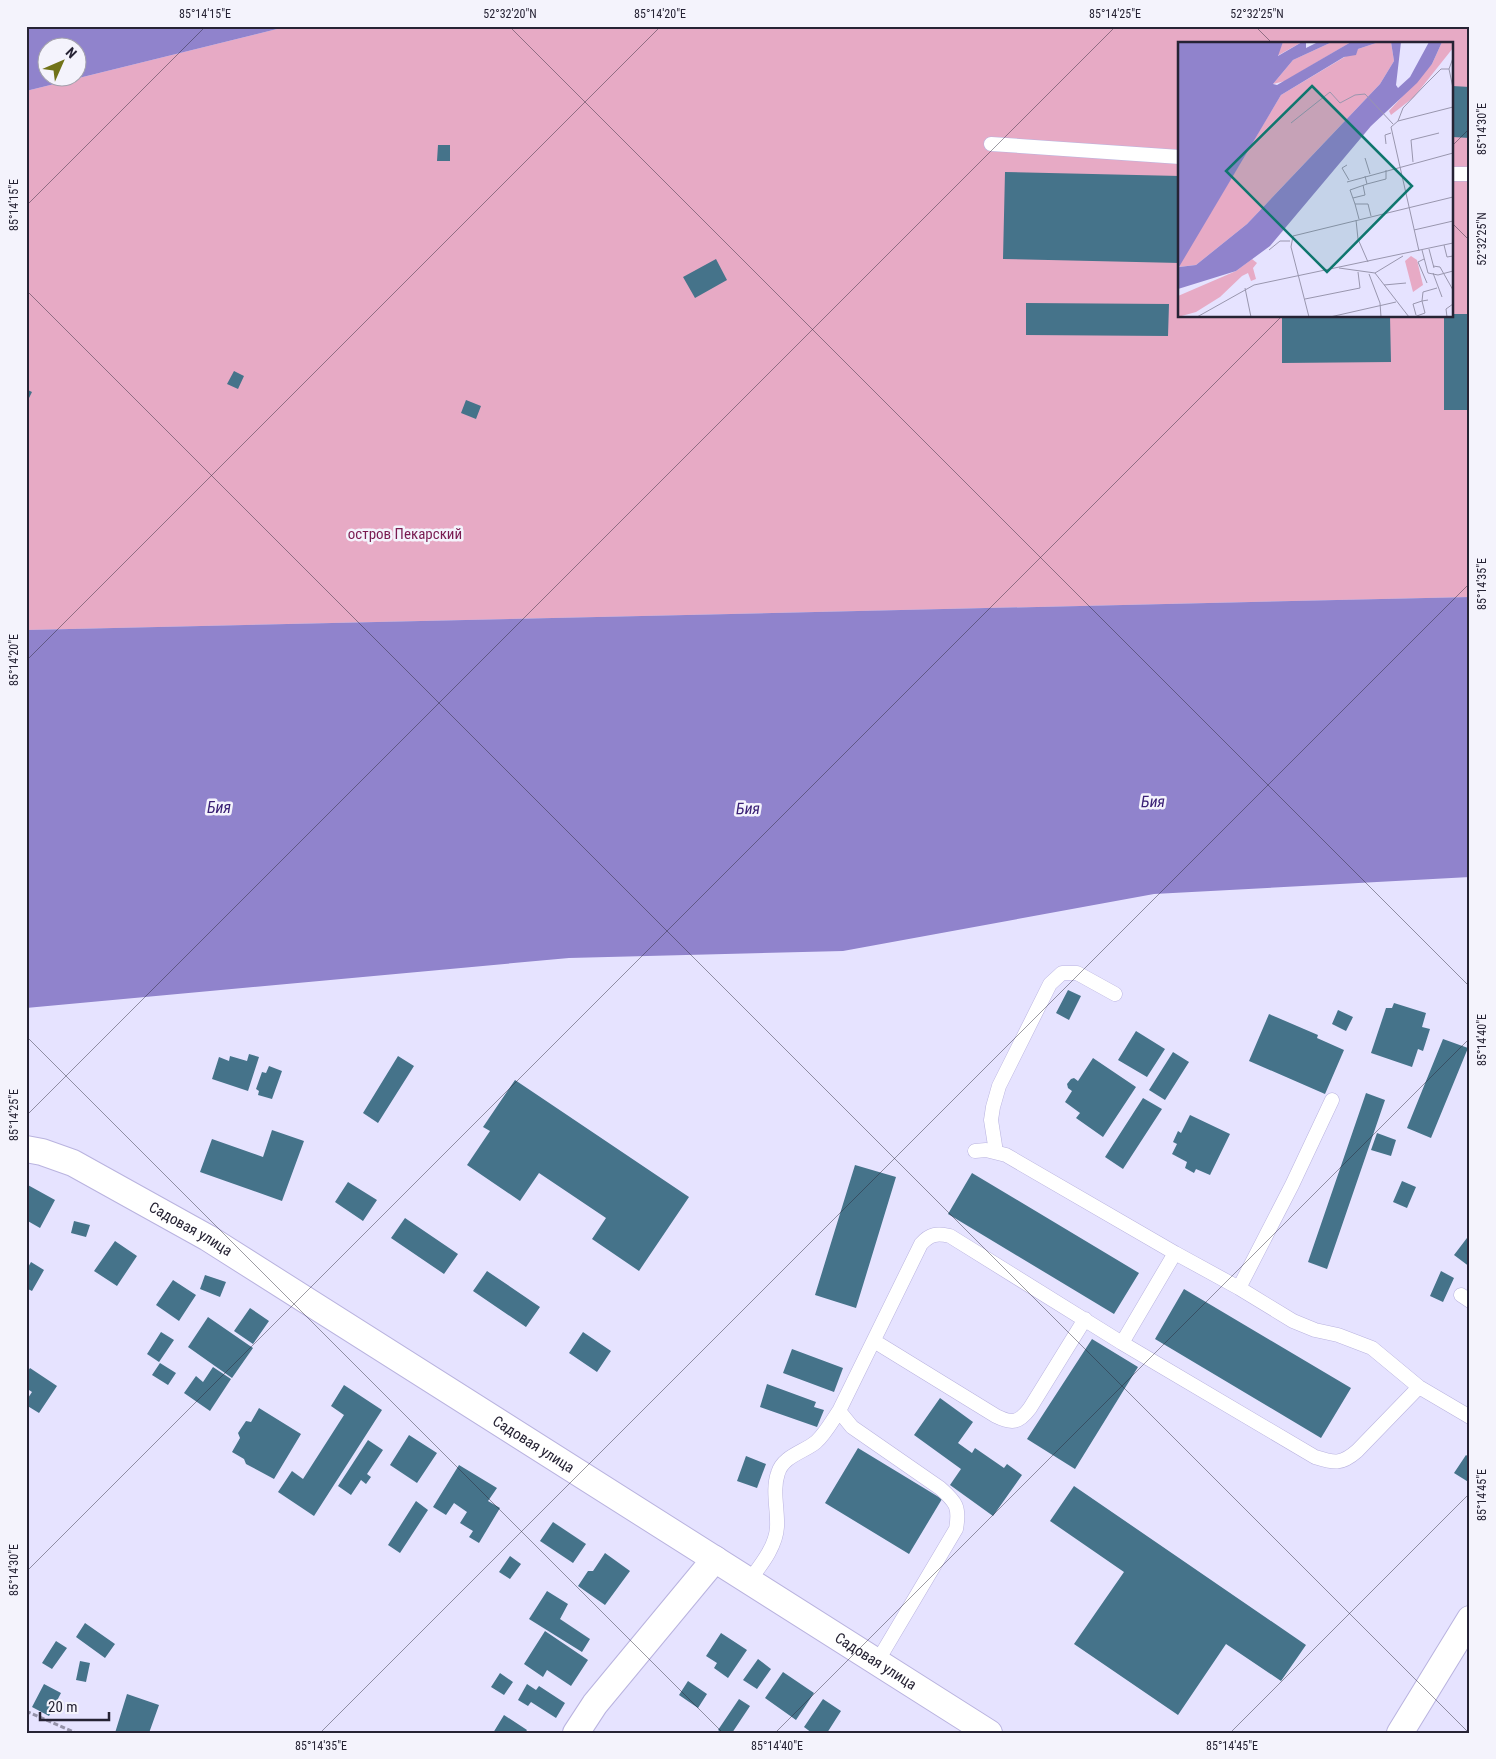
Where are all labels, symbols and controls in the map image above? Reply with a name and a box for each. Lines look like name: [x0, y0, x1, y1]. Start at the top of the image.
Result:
text: 85°14'15"E: [179, 7, 231, 21]
text: 52°32'20"N: [483, 7, 537, 21]
text: 85°14'20"E: [634, 7, 686, 21]
text: 85°14'25"E: [1089, 7, 1141, 21]
text: 52°32'25"N: [1230, 7, 1284, 21]
north arrow: [38, 38, 88, 88]
inset map: [1178, 42, 1454, 318]
text: N: [63, 44, 80, 61]
text: 85°14'30"E: [1475, 103, 1489, 155]
text: 85°14'15"E: [7, 179, 21, 231]
text: 52°32'25"N: [1475, 212, 1489, 266]
park label: остров Пекарский: [348, 525, 462, 543]
text: 85°14'35"E: [1475, 558, 1489, 610]
text: 85°14'20"E: [7, 634, 21, 686]
water label: Бия: [1141, 792, 1166, 811]
water label: Бия: [207, 798, 232, 817]
water label: Бия: [736, 799, 761, 818]
text: 85°14'40"E: [1475, 1014, 1489, 1066]
text: 85°14'25"E: [7, 1089, 21, 1141]
street label: Садовая улица: [146, 1198, 236, 1260]
street label: Садовая улица: [489, 1412, 578, 1477]
text: 85°14'45"E: [1475, 1469, 1489, 1521]
text: 85°14'30"E: [7, 1544, 21, 1596]
street label: Садовая улица: [831, 1629, 920, 1694]
scale bar: [40, 1689, 109, 1721]
text: 20 m: [48, 1698, 78, 1716]
text: 85°14'35"E: [295, 1739, 347, 1753]
text: 85°14'40"E: [751, 1739, 803, 1753]
text: 85°14'45"E: [1206, 1739, 1258, 1753]

